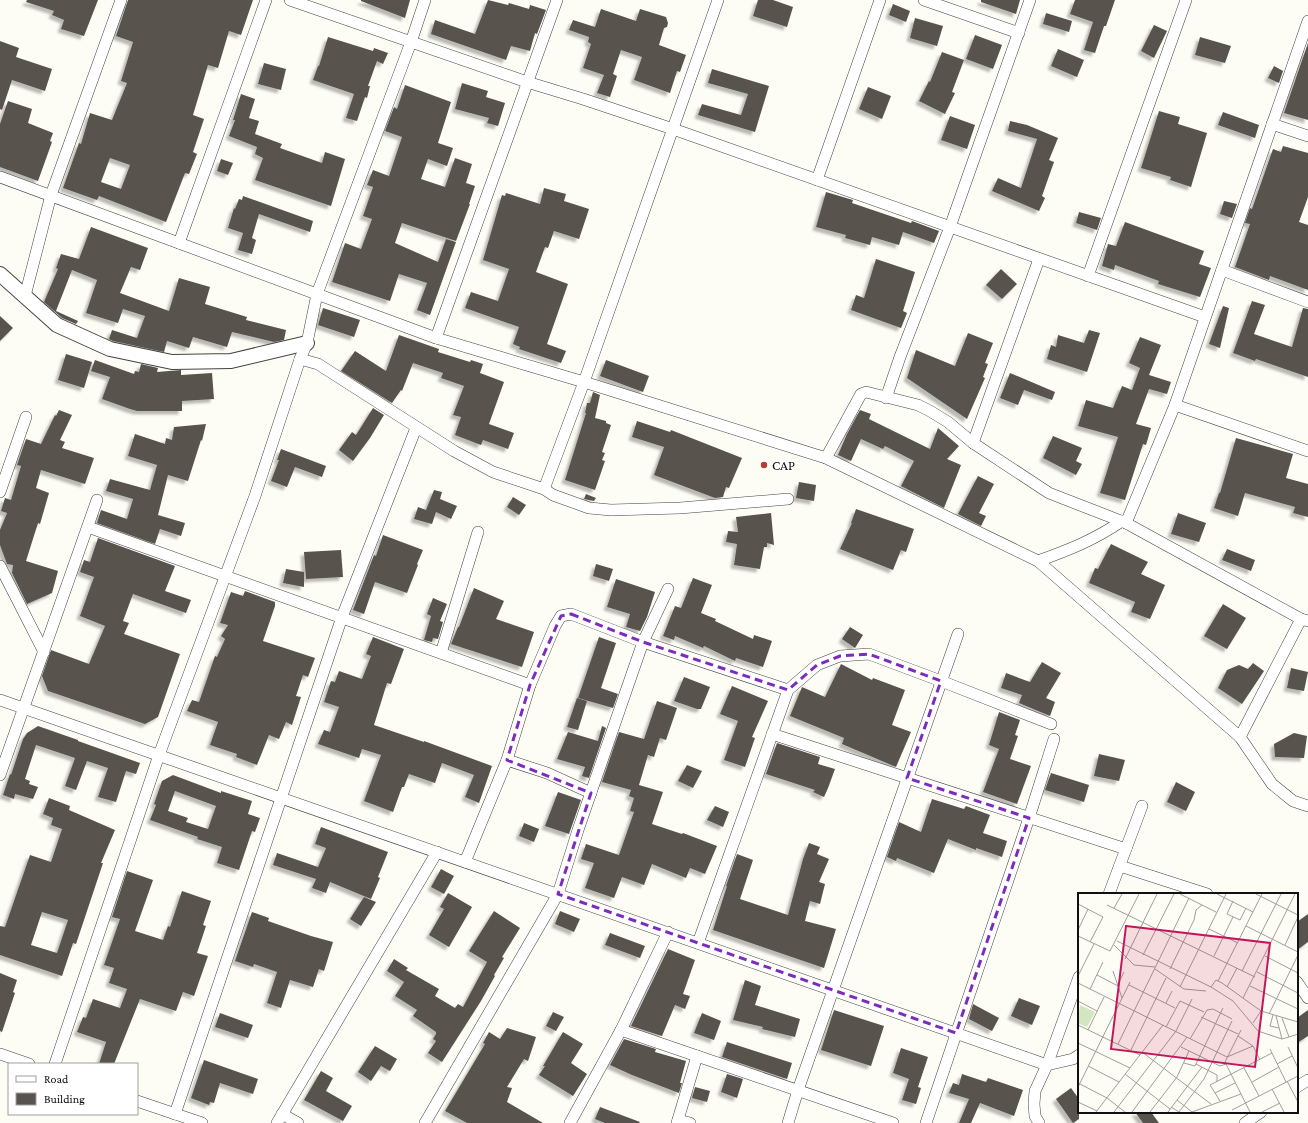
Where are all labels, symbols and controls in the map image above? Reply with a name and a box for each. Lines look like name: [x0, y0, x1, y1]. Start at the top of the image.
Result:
place label: CAP: [772, 457, 795, 473]
marker: CAP: [759, 460, 769, 470]
inset map: [1078, 893, 1298, 1113]
legend: [8, 1063, 138, 1115]
text: Road: [44, 1072, 69, 1086]
text: Building: [44, 1092, 85, 1106]

